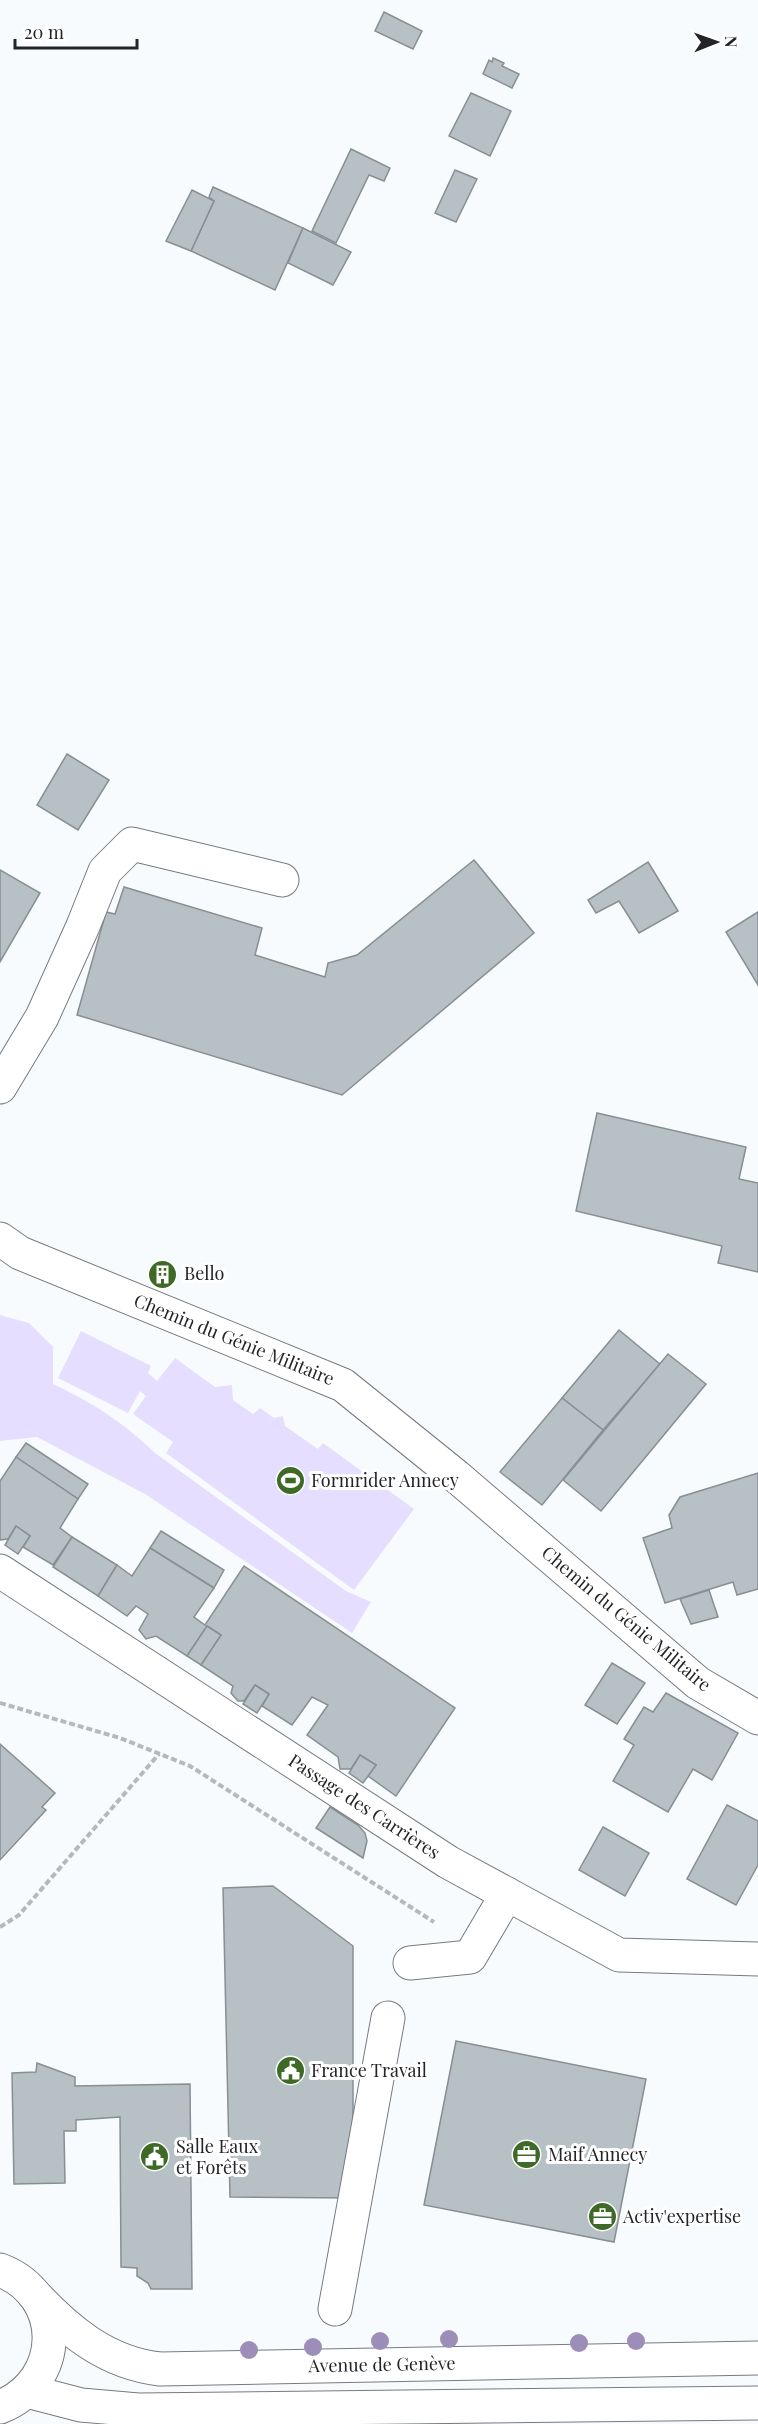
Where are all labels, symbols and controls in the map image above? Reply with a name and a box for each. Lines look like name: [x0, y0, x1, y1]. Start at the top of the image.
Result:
scale bar: [15, 12, 136, 50]
north arrow: [686, 12, 746, 72]
text: 20 m: [24, 20, 64, 44]
text: N: [721, 36, 742, 48]
building icon: Bello: [147, 1258, 179, 1290]
place label: Bello: [184, 1261, 224, 1285]
street label: Chemin du Génie Militaire: [131, 1288, 338, 1390]
sports icon: Formrider Annecy: [274, 1465, 306, 1497]
place label: Formrider Annecy: [311, 1468, 459, 1492]
street label: Chemin du Génie Militaire: [537, 1540, 716, 1696]
street label: Passage des Carrières: [284, 1748, 445, 1864]
public building icon: France Travail: [274, 2055, 306, 2087]
place label: France Travail: [311, 2058, 427, 2082]
place label: Salle Eaux et Forêts: [176, 2134, 259, 2179]
office icon: Maif Annecy: [511, 2139, 543, 2171]
public building icon: Salle Eaux et Forêts: [139, 2141, 171, 2173]
place label: Maif Annecy: [548, 2142, 647, 2166]
office icon: Activ'expertise: [586, 2201, 618, 2233]
place label: Activ'expertise: [622, 2204, 741, 2228]
street label: Avenue de Genève: [307, 2351, 456, 2377]

